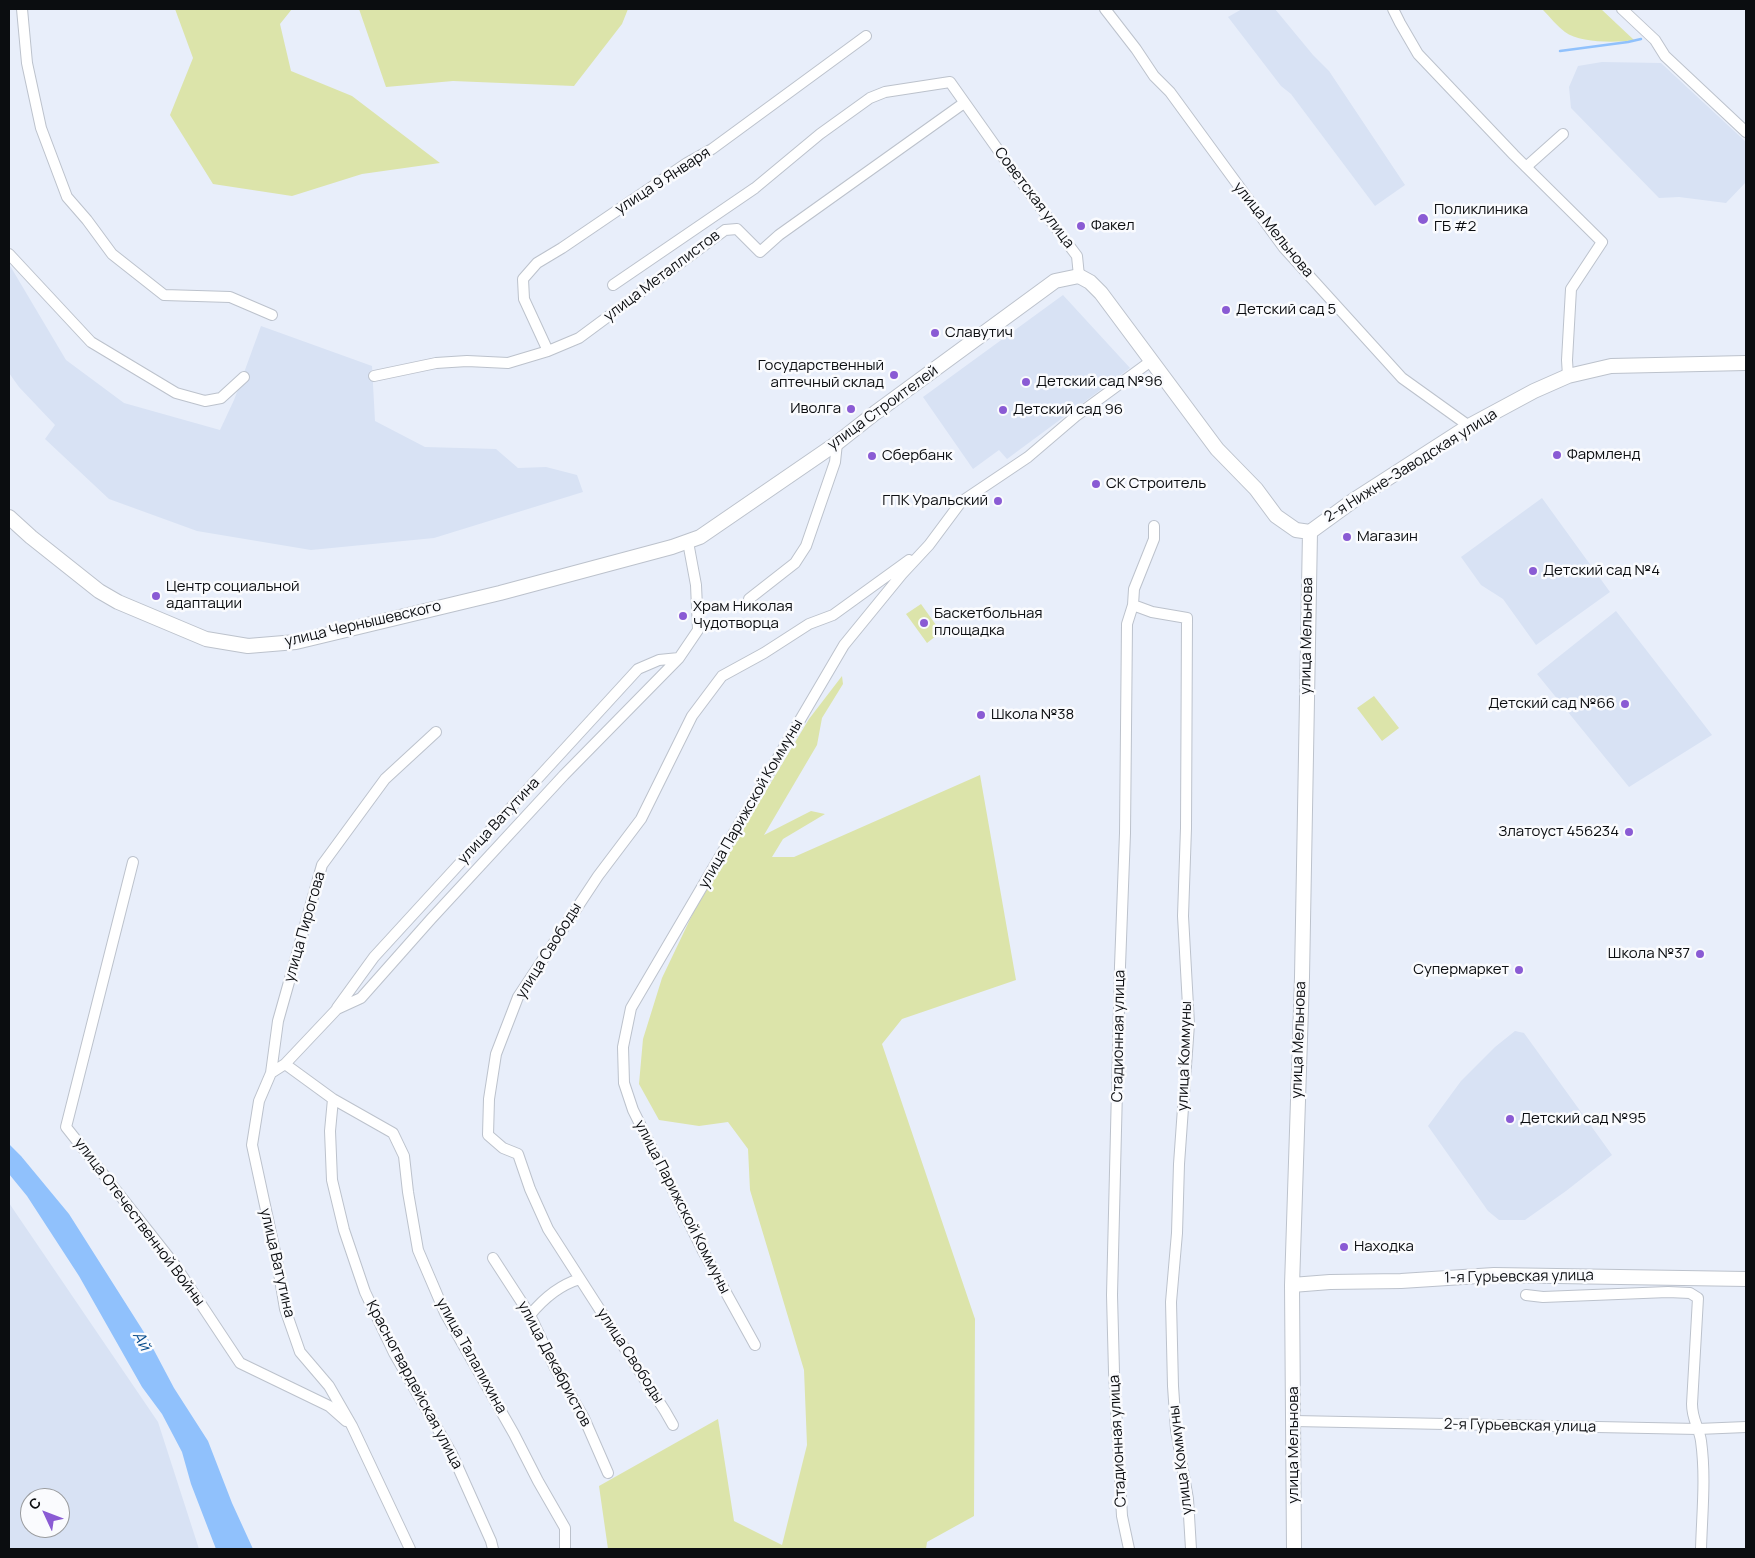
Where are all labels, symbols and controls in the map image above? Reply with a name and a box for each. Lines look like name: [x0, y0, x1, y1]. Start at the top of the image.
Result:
street label: улица 9 Января: [612, 144, 714, 218]
street label: Советская улица: [990, 144, 1078, 252]
street label: улица Мельнова: [1229, 179, 1317, 281]
place label: Поликлиника ГБ #2: [1434, 201, 1528, 236]
marker: Поликлиника ГБ #2: [1416, 212, 1430, 226]
place label: Факел: [1091, 217, 1135, 235]
marker: Факел: [1075, 220, 1087, 232]
street label: улица Металлистов: [600, 227, 724, 325]
place label: Детский сад 5: [1236, 301, 1336, 319]
marker: Детский сад 5: [1220, 304, 1232, 316]
place label: Славутич: [945, 324, 1013, 342]
marker: Славутич: [929, 327, 941, 339]
place label: Государственный аптечный склад: [758, 357, 884, 392]
street label: улица Строителей: [824, 362, 942, 454]
marker: Государственный аптечный склад: [888, 369, 900, 381]
place label: Детский сад №96: [1036, 373, 1163, 391]
marker: Детский сад №96: [1020, 376, 1032, 388]
place label: Иволга: [790, 400, 841, 418]
place label: Детский сад 96: [1013, 401, 1123, 419]
marker: Иволга: [845, 403, 857, 415]
marker: Детский сад 96: [997, 404, 1009, 416]
street label: 2-я Нижне-Заводская улица: [1321, 405, 1501, 527]
place label: Фармленд: [1567, 446, 1640, 464]
place label: Сбербанк: [882, 447, 953, 465]
marker: Фармленд: [1551, 449, 1563, 461]
marker: Сбербанк: [866, 450, 878, 462]
place label: СК Строитель: [1106, 475, 1206, 493]
marker: СК Строитель: [1090, 478, 1102, 490]
place label: ГПК Уральский: [882, 492, 988, 510]
marker: ГПК Уральский: [992, 495, 1004, 507]
place label: Магазин: [1357, 528, 1418, 546]
marker: Магазин: [1341, 531, 1353, 543]
place label: Детский сад №4: [1543, 562, 1660, 580]
marker: Детский сад №4: [1527, 565, 1539, 577]
street label: улица Мельнова: [1297, 577, 1317, 695]
place label: Центр социальной адаптации: [166, 578, 300, 613]
marker: Центр социальной адаптации: [150, 590, 162, 602]
street label: улица Чернышевского: [283, 597, 443, 651]
place label: Храм Николая Чудотворца: [693, 598, 793, 633]
place label: Баскетбольная площадка: [934, 605, 1043, 640]
marker: Храм Николая Чудотворца: [677, 610, 689, 622]
marker: Баскетбольная площадка: [918, 617, 930, 629]
place label: Детский сад №66: [1488, 695, 1615, 713]
marker: Детский сад №66: [1619, 698, 1631, 710]
place label: Школа №38: [991, 706, 1074, 724]
marker: Школа №38: [975, 709, 987, 721]
street label: улица Парижской Коммуны: [695, 716, 807, 892]
street label: улица Ватутина: [454, 774, 544, 868]
place label: Златоуст 456234: [1498, 823, 1619, 841]
marker: Златоуст 456234: [1623, 826, 1635, 838]
street label: улица Пирогова: [281, 870, 329, 984]
street label: улица Свободы: [512, 900, 586, 1002]
place label: Школа №37: [1608, 945, 1690, 963]
marker: Школа №37: [1694, 948, 1706, 960]
place label: Супермаркет: [1413, 961, 1509, 979]
marker: Супермаркет: [1513, 964, 1525, 976]
street label: Стадионная улица: [1109, 970, 1129, 1102]
street label: улица Мельнова: [1288, 981, 1310, 1099]
street label: улица Коммуны: [1174, 1001, 1196, 1111]
place label: Детский сад №95: [1520, 1110, 1646, 1128]
marker: Детский сад №95: [1504, 1113, 1516, 1125]
street label: улица Парижской Коммуны: [630, 1117, 734, 1297]
street label: улица Отечественной Войны: [70, 1134, 208, 1310]
street label: улица Ватутина: [256, 1207, 298, 1319]
place label: Находка: [1354, 1238, 1414, 1256]
marker: Находка: [1338, 1241, 1350, 1253]
street label: 1-я Гурьевская улица: [1444, 1267, 1594, 1287]
street label: улица Талалихина: [432, 1295, 510, 1417]
street label: Красногвардейская улица: [362, 1298, 466, 1472]
street label: улица Декабристов: [513, 1298, 595, 1430]
street label: улица Свободы: [593, 1305, 667, 1407]
water label: Ай: [128, 1328, 154, 1354]
street label: Стадионная улица: [1106, 1374, 1130, 1508]
street label: улица Мельнова: [1285, 1386, 1303, 1504]
street label: улица Коммуны: [1165, 1404, 1197, 1516]
street label: 2-я Гурьевская улица: [1444, 1416, 1596, 1436]
north arrow: [20, 1488, 70, 1538]
text: С: [24, 1493, 45, 1513]

